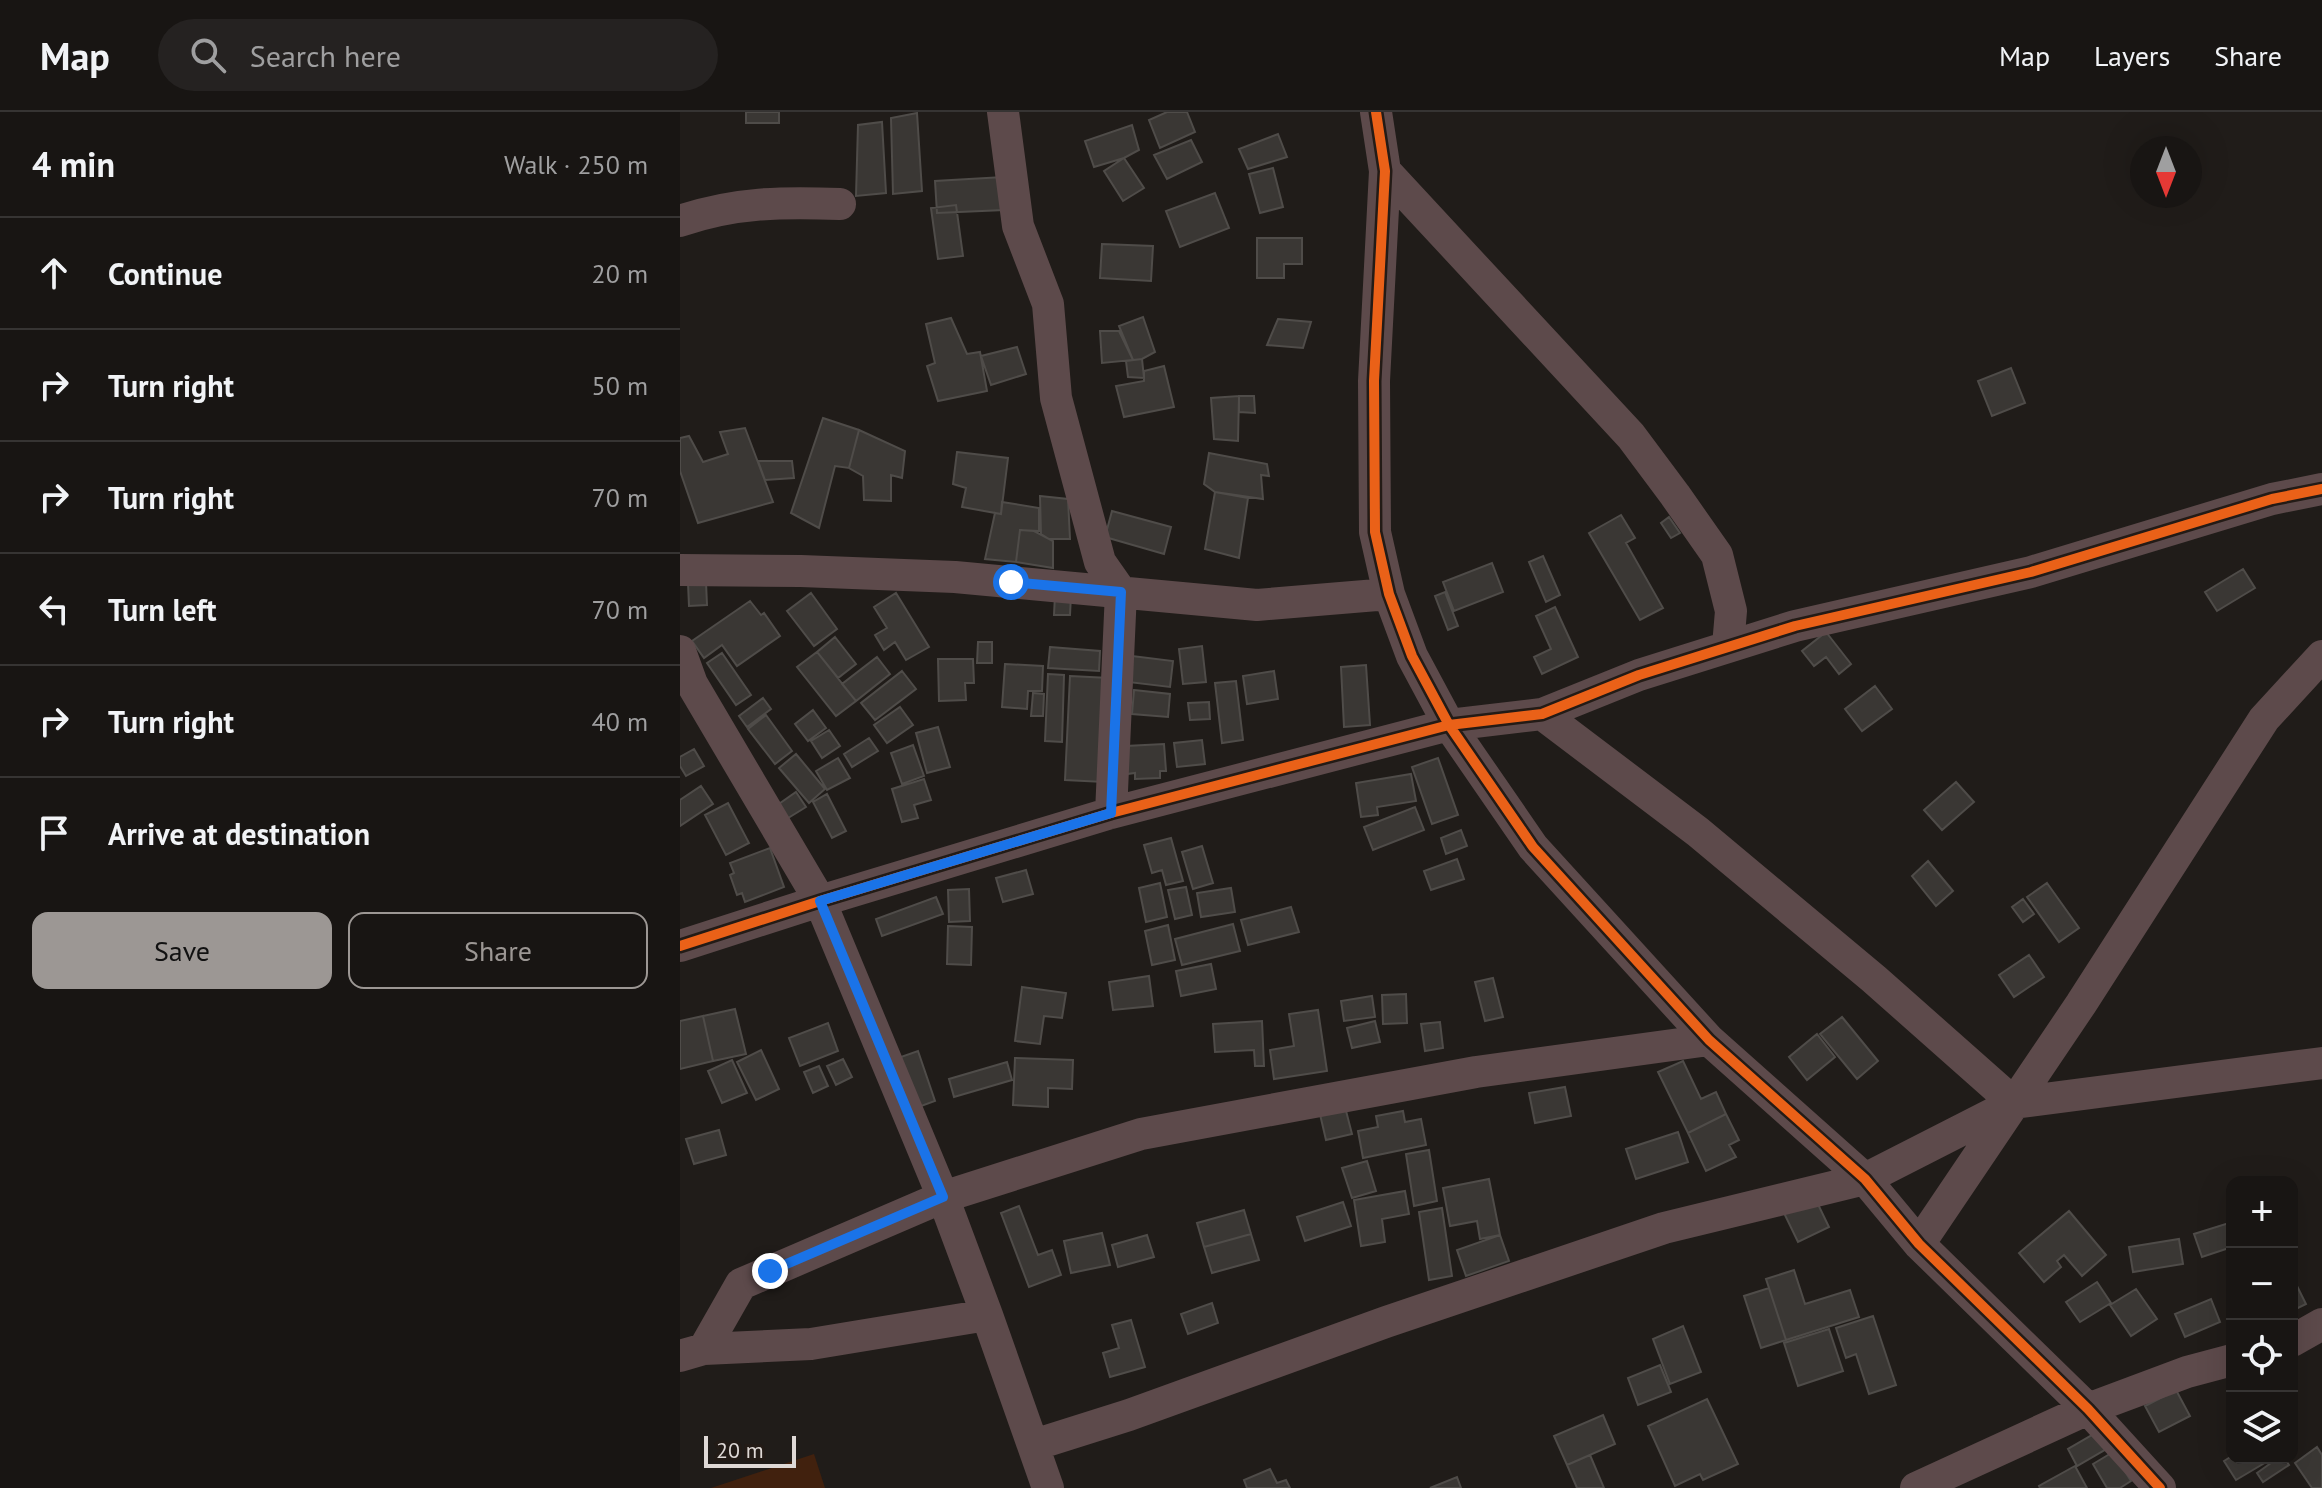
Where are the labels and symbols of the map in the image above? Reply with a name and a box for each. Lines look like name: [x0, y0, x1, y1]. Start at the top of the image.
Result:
north arrow: [2130, 136, 2202, 208]
route start: [993, 564, 1029, 600]
route end: [752, 1253, 788, 1289]
scale bar: [704, 1432, 796, 1468]

